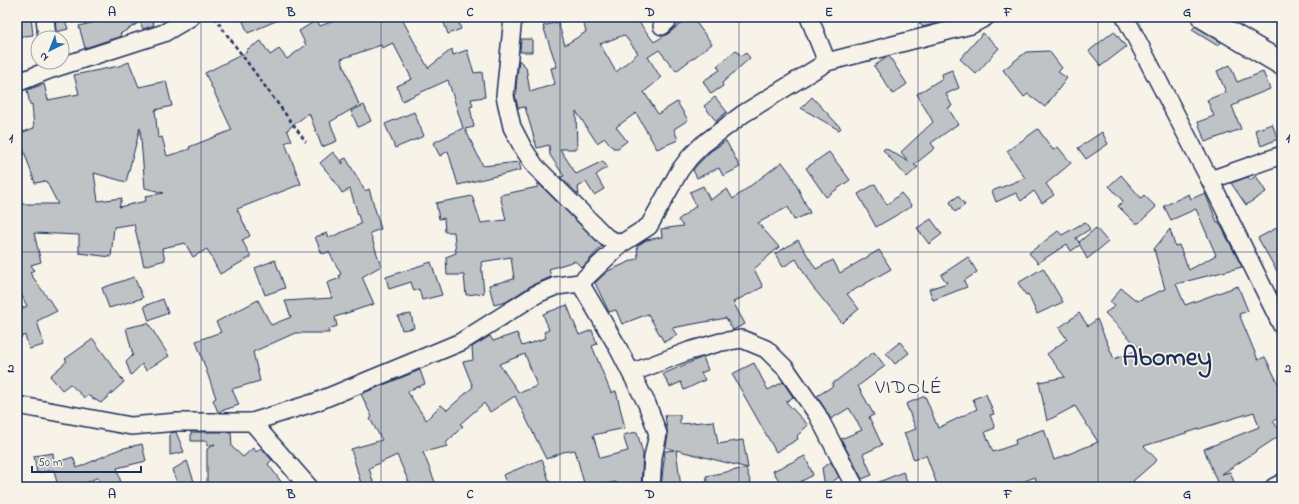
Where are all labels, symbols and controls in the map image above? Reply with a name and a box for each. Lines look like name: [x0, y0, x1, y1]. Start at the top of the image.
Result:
text: A: [108, 3, 116, 22]
text: B: [286, 3, 296, 22]
text: C: [466, 3, 474, 22]
text: D: [644, 3, 655, 22]
text: E: [825, 3, 833, 22]
text: F: [1003, 3, 1013, 22]
text: G: [1183, 3, 1191, 22]
north arrow: [30, 30, 70, 70]
text: N: [36, 48, 52, 65]
text: 1: [9, 129, 14, 148]
text: 1: [1286, 129, 1291, 148]
district label: Abomey: [1122, 340, 1212, 378]
text: 2: [7, 359, 15, 378]
text: 2: [1284, 359, 1292, 378]
district label: VIDOLÉ: [874, 374, 943, 403]
scale bar: [32, 448, 141, 474]
text: 50 m: [38, 454, 62, 472]
text: A: [108, 485, 116, 504]
text: B: [286, 485, 296, 504]
text: C: [466, 485, 474, 504]
text: D: [644, 485, 655, 504]
text: E: [825, 485, 833, 504]
text: F: [1003, 485, 1013, 504]
text: G: [1183, 485, 1191, 504]

